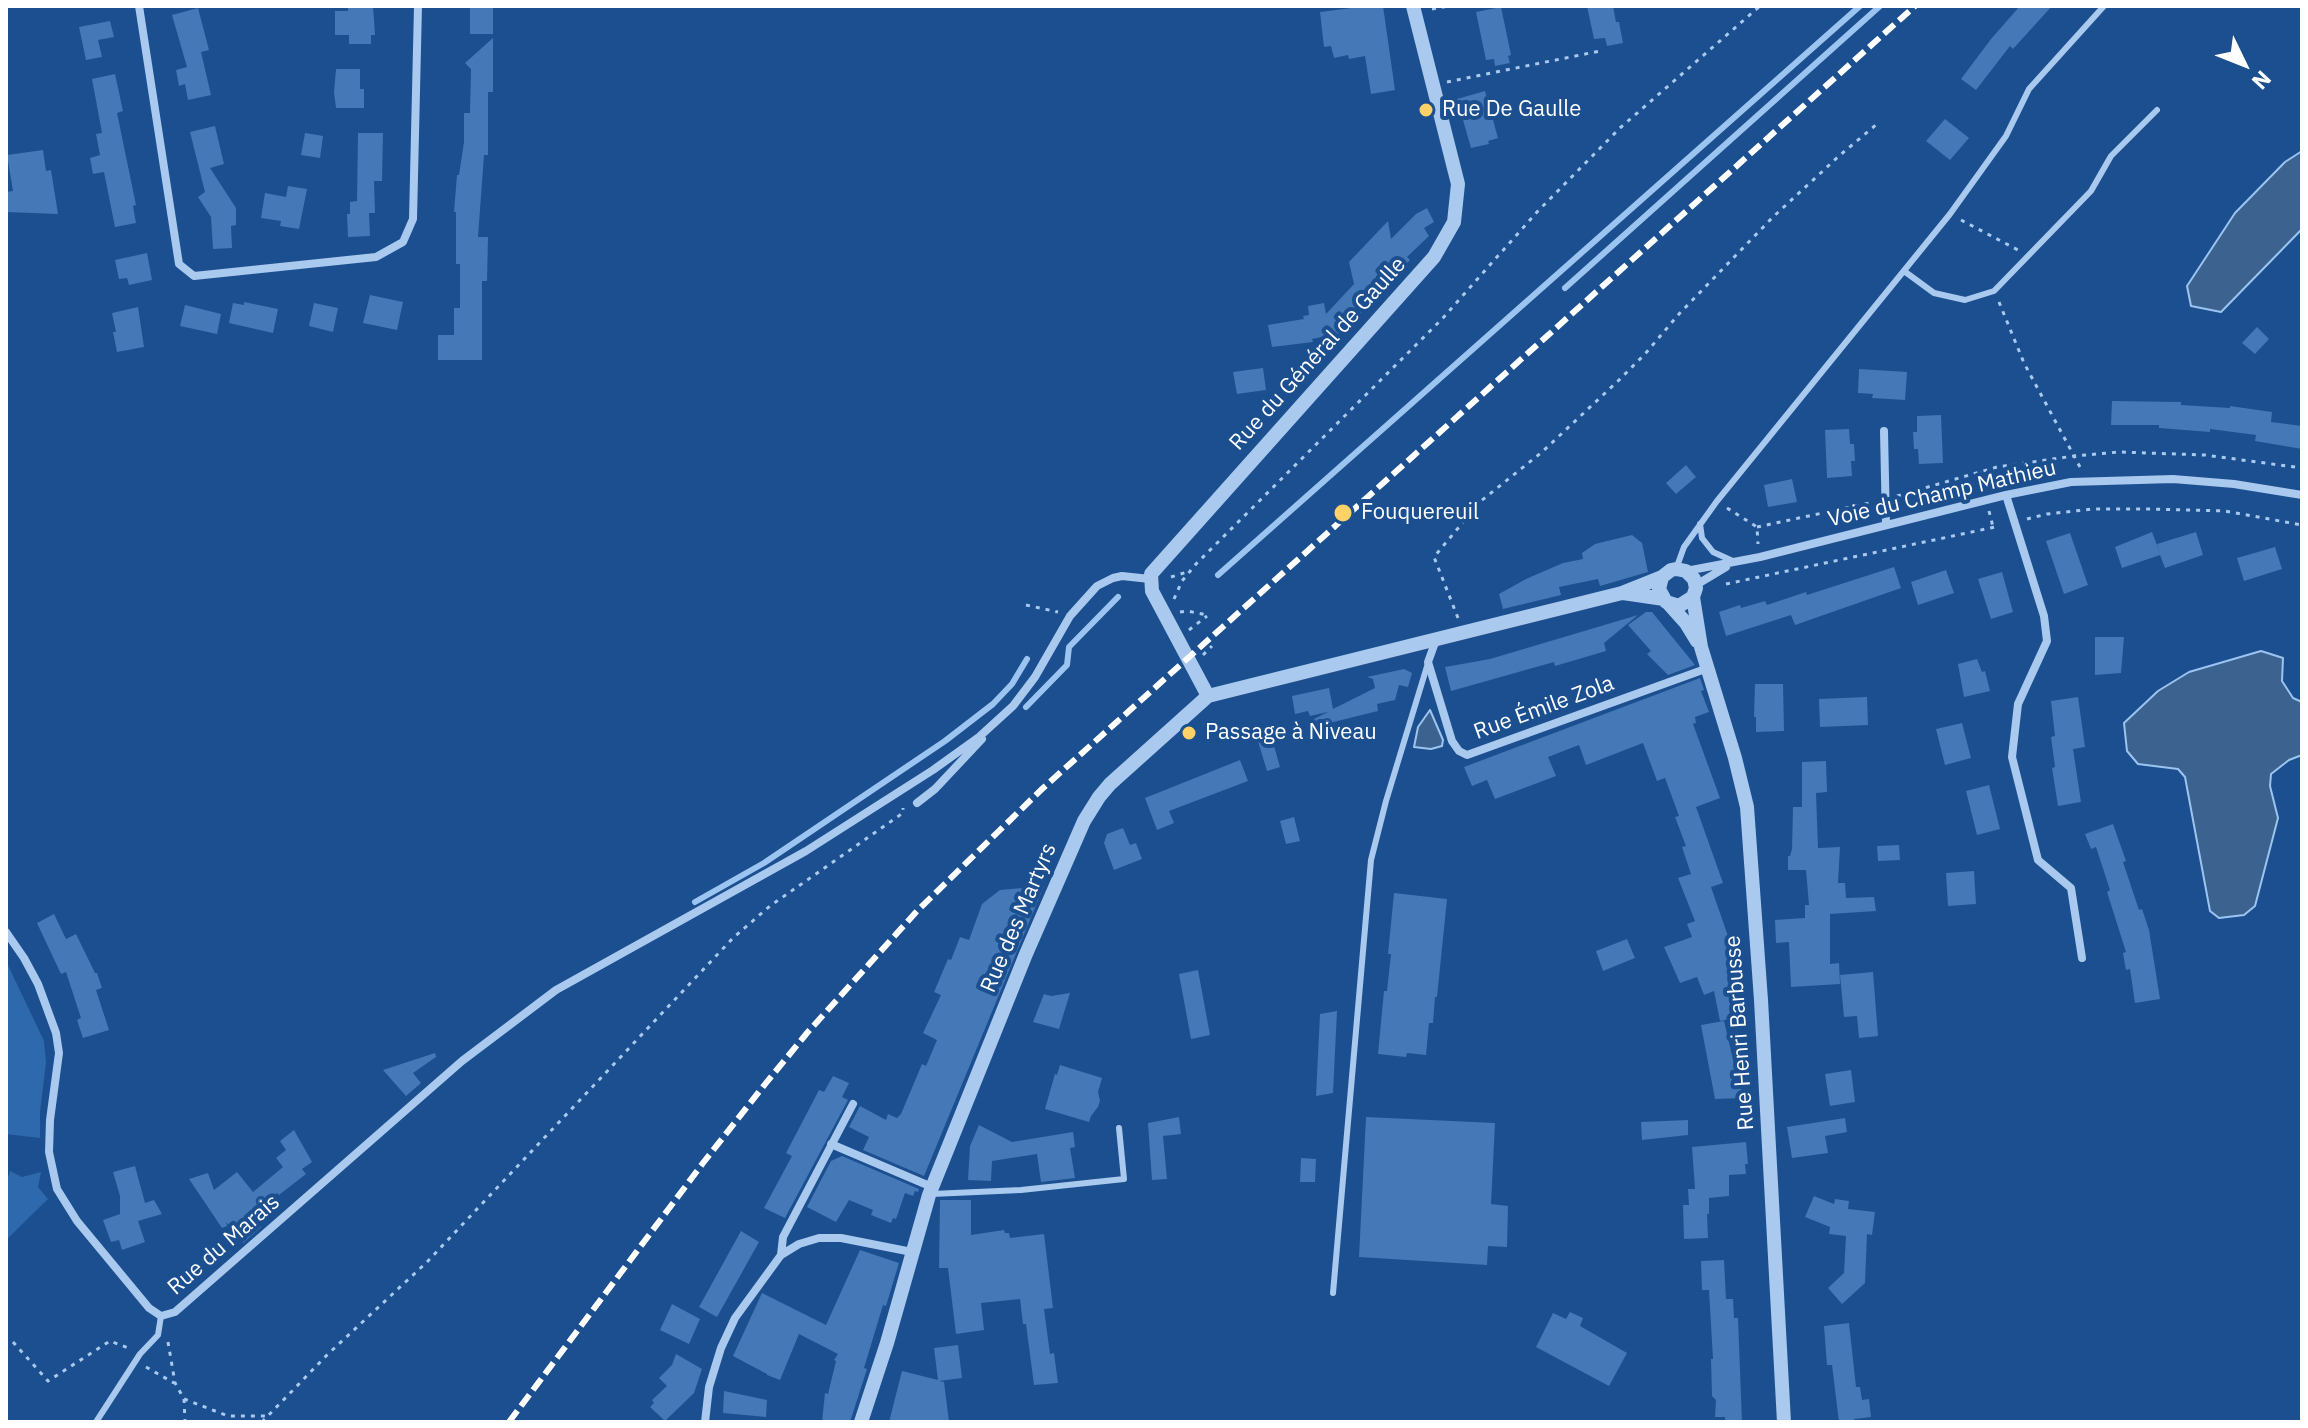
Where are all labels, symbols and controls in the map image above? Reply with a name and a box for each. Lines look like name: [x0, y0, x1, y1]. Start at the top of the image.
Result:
north arrow: [2204, 24, 2284, 104]
text: N: [2246, 65, 2278, 96]
place label: Rue De Gaulle: [1442, 97, 1581, 123]
marker: Rue De Gaulle: [1417, 101, 1435, 119]
street label: Rue du Général de Gaulle: [1224, 252, 1412, 456]
street label: Voie du Champ Mathieu: [1825, 455, 2059, 533]
place label: Fouquereuil: [1361, 500, 1479, 526]
marker: Fouquereuil: [1332, 502, 1354, 524]
street label: Rue Émile Zola: [1470, 670, 1618, 746]
place label: Passage à Niveau: [1205, 720, 1377, 746]
marker: Passage à Niveau: [1180, 724, 1198, 742]
street label: Rue des Martyrs: [976, 839, 1062, 997]
street label: Rue Henri Barbusse: [1720, 935, 1760, 1131]
street label: Rue du Marais: [163, 1189, 285, 1301]

